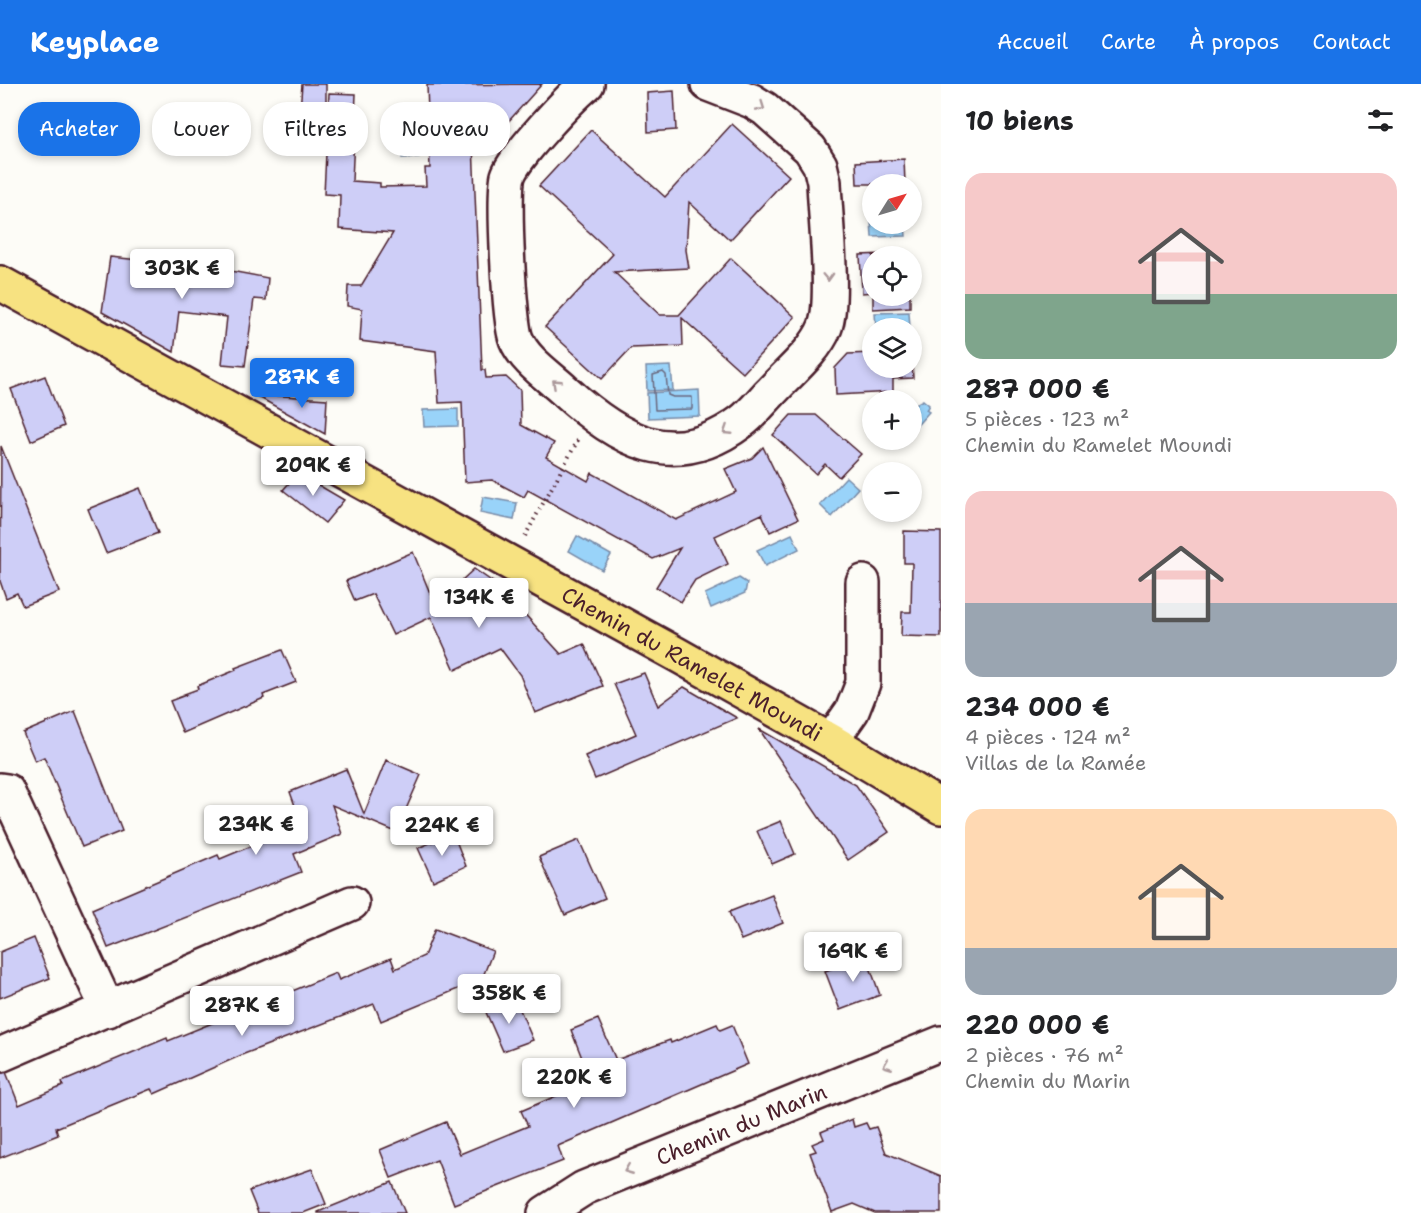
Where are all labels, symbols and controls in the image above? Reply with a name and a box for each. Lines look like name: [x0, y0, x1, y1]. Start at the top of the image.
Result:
text: Keyplace: [30, 23, 160, 61]
text: Accueil: [997, 28, 1068, 56]
text: Carte: [1101, 28, 1156, 56]
text: À propos: [1189, 28, 1279, 56]
text: Contact: [1312, 28, 1391, 56]
one-way arrow: [755, 100, 766, 111]
chip: Acheter: [18, 102, 140, 156]
chip: Louer: [152, 102, 251, 156]
chip: Filtres: [263, 102, 368, 156]
chip: Nouveau: [380, 102, 510, 156]
text: 10 biens: [965, 103, 1074, 138]
icon: filters: [1364, 104, 1397, 137]
north arrow: [862, 174, 922, 234]
map controls: [862, 174, 922, 522]
icon: home: [1127, 212, 1235, 320]
button: locate: [862, 246, 922, 306]
pin: 303K €: [133, 249, 231, 300]
text: 303K €: [144, 255, 220, 281]
one-way arrow: [821, 272, 834, 281]
button: layers: [862, 318, 922, 378]
pin: 287K €: [253, 358, 351, 409]
text: 287K €: [264, 364, 340, 390]
text: 287 000 €: [965, 371, 1110, 406]
one-way arrow: [552, 379, 563, 390]
button: +: [862, 390, 922, 450]
text: 5 pièces · 123 m²: [965, 406, 1129, 432]
one-way arrow: [723, 424, 733, 436]
text: Chemin du Ramelet Moundi: [965, 432, 1232, 458]
pin: 209K €: [264, 446, 362, 497]
text: 209K €: [275, 452, 351, 478]
button: −: [862, 462, 922, 522]
icon: home: [1127, 530, 1235, 638]
pin: 134K €: [430, 578, 528, 629]
street label: Chemin du Ramelet Moundi: [556, 580, 828, 748]
text: 134K €: [443, 584, 515, 610]
text: 234 000 €: [965, 689, 1110, 724]
text: 4 pièces · 124 m²: [965, 724, 1131, 750]
text: Villas de la Ramée: [965, 750, 1146, 776]
pin: 234K €: [207, 805, 305, 856]
pin: 224K €: [393, 806, 491, 857]
text: 234K €: [218, 811, 294, 837]
text: 224K €: [404, 812, 480, 838]
icon: home: [1127, 848, 1235, 956]
pin: 169K €: [804, 932, 902, 983]
text: 169K €: [818, 938, 888, 964]
pin: 358K €: [460, 974, 558, 1025]
text: 358K €: [472, 980, 546, 1006]
pin: 287K €: [193, 986, 291, 1037]
text: 287K €: [204, 992, 280, 1018]
text: 220 000 €: [965, 1007, 1109, 1042]
text: 2 pièces · 76 m²: [965, 1042, 1124, 1068]
pin: 220K €: [525, 1058, 623, 1109]
one-way arrow: [882, 1058, 893, 1070]
text: 220K €: [536, 1064, 612, 1090]
text: Chemin du Marin: [965, 1068, 1130, 1094]
street label: Chemin du Marin: [652, 1077, 831, 1172]
one-way arrow: [623, 1163, 634, 1175]

